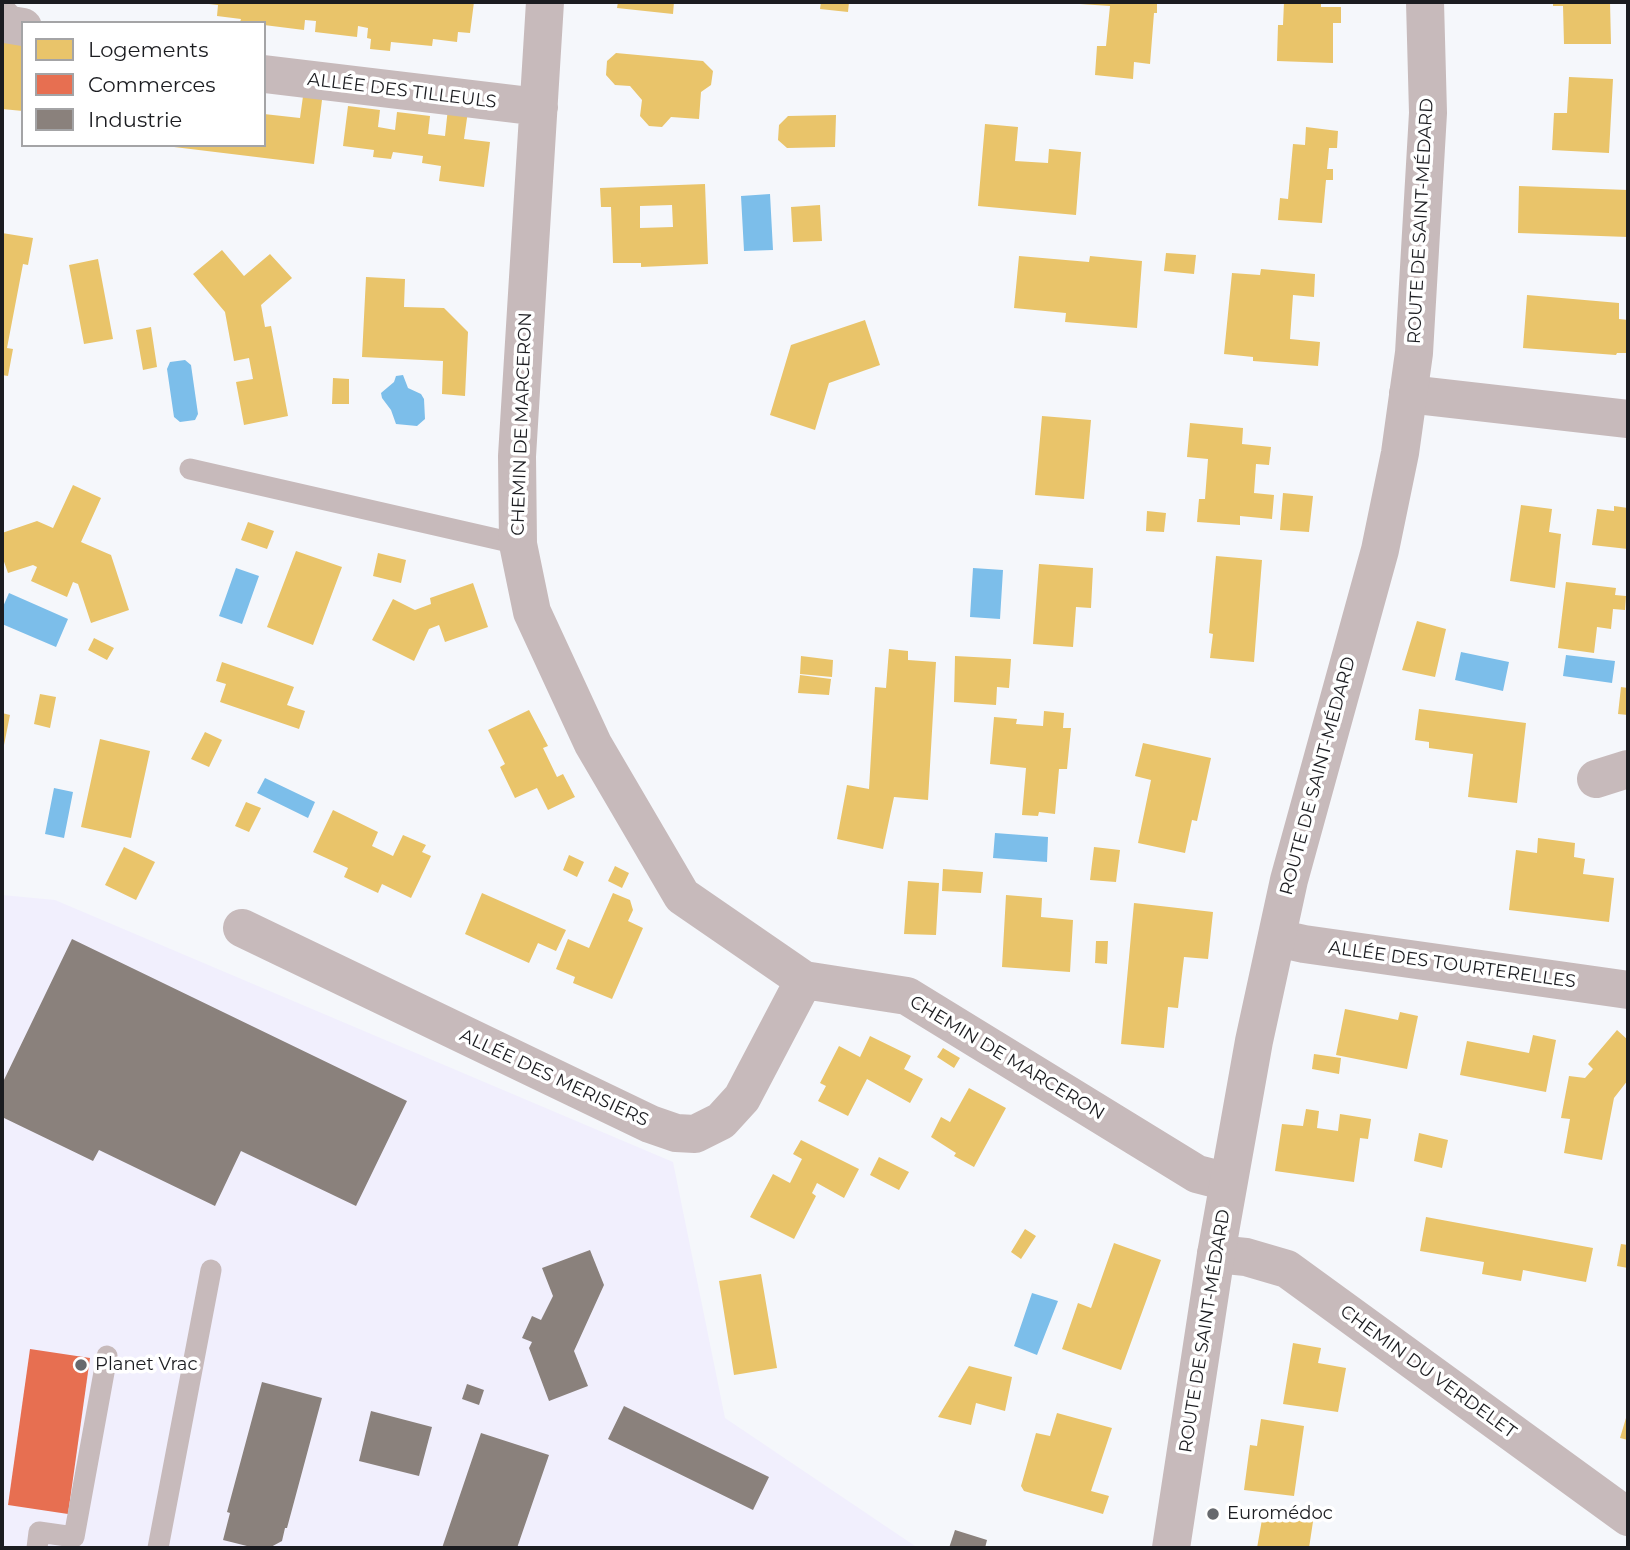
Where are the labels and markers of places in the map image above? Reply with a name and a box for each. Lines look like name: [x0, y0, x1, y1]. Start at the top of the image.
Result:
place label: Planet Vrac: [95, 1354, 198, 1376]
marker: Planet Vrac: [73, 1357, 89, 1373]
place label: Euromédoc: [1227, 1503, 1333, 1525]
marker: Euromédoc: [1205, 1506, 1221, 1522]

